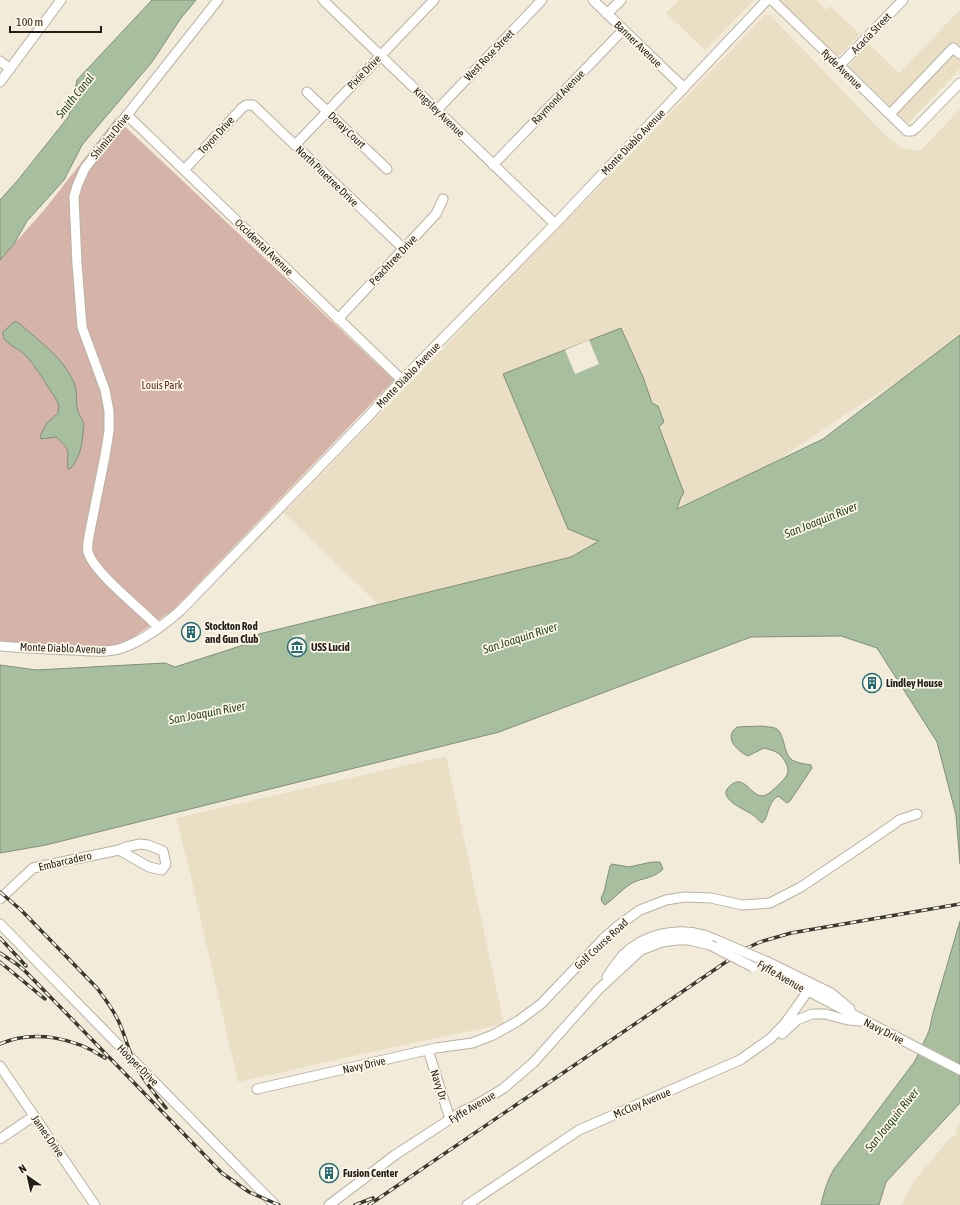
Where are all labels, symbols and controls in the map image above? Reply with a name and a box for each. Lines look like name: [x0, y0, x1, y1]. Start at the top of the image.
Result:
scale bar: [10, 8, 101, 34]
street label: Acacia Street: [849, 10, 893, 56]
text: 100 m: [16, 15, 43, 29]
street label: Banner Avenue: [612, 18, 664, 70]
street label: West Rose Street: [462, 27, 516, 83]
street label: Ryde Avenue: [819, 47, 865, 91]
street label: Pixie Drive: [345, 53, 383, 91]
street label: Raymond Avenue: [529, 67, 587, 127]
water label: Smith Canal: [52, 71, 97, 122]
street label: Kingsley Avenue: [411, 85, 467, 139]
street label: Monte Diablo Avenue: [599, 107, 667, 177]
street label: Doray Court: [326, 109, 368, 151]
street label: Shimizu Drive: [88, 111, 132, 161]
street label: Toyon Drive: [196, 114, 236, 156]
street label: North Pinetree Drive: [293, 143, 361, 209]
street label: Occidental Avenue: [233, 216, 295, 278]
street label: Peachtree Drive: [367, 233, 419, 287]
street label: Monte Diablo Avenue: [374, 340, 442, 410]
park label: Louis Park: [141, 379, 183, 391]
water label: San Joaquin River: [782, 499, 860, 541]
water label: San Joaquin River: [480, 619, 559, 657]
place label: Stockton Rod and Gun Club: [205, 620, 259, 645]
building icon: Stockton Rod and Gun Club: [180, 621, 202, 643]
museum icon: USS Lucid: [286, 636, 308, 658]
street label: Monte Diablo Avenue: [20, 640, 106, 656]
place label: USS Lucid: [311, 641, 350, 653]
building icon: Lindley House: [861, 672, 883, 694]
place label: Lindley House: [886, 677, 943, 689]
water label: San Joaquin River: [167, 699, 247, 727]
street label: Embarcadero: [37, 849, 93, 873]
street label: Golf Course Road: [572, 916, 630, 972]
street label: Fyffe Avenue: [756, 958, 806, 994]
street label: Navy Drive: [862, 1016, 906, 1046]
street label: Hooper Drive: [115, 1042, 161, 1088]
street label: Navy Drive: [341, 1054, 387, 1076]
street label: Navy Dr: [428, 1068, 450, 1103]
water label: San Joaquin River: [862, 1085, 922, 1155]
street label: McCloy Avenue: [612, 1086, 672, 1120]
street label: Fyffe Avenue: [447, 1088, 497, 1126]
street label: James Drive: [29, 1113, 67, 1159]
north arrow: [8, 1157, 48, 1197]
text: N: [16, 1162, 28, 1176]
building icon: Fusion Center: [318, 1162, 340, 1184]
place label: Fusion Center: [343, 1167, 398, 1179]

